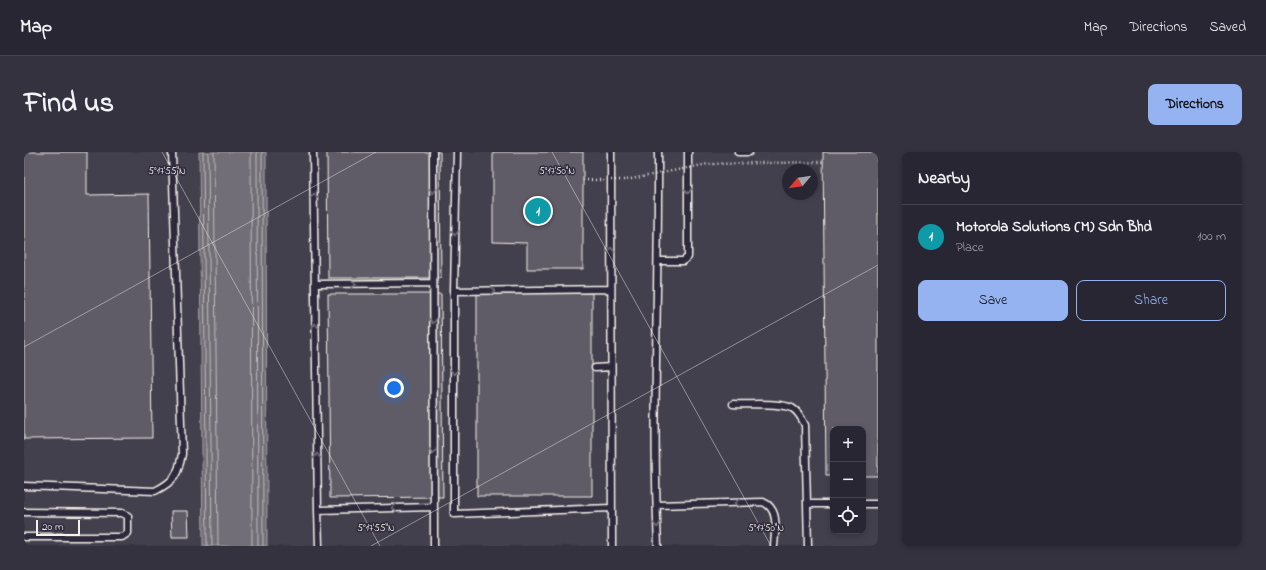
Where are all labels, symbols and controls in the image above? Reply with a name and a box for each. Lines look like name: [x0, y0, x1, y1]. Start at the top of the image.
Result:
text: Map: [20, 14, 52, 41]
text: Map: [1084, 17, 1107, 38]
text: Directions: [1129, 17, 1187, 38]
text: Saved: [1209, 17, 1246, 38]
text: Find us: [24, 84, 114, 125]
button: Directions: [1148, 84, 1242, 125]
text: 5°17'55"N: [148, 164, 186, 179]
text: 5°17'50"N: [539, 164, 575, 179]
north arrow: [782, 164, 818, 200]
text: Nearby: [918, 166, 970, 191]
one-way arrow: [429, 188, 437, 194]
one-way arrow: [684, 188, 692, 194]
one-way arrow: [309, 193, 318, 199]
pin: 1: [525, 196, 551, 226]
text: Motorola Solutions (M) Sdn Bhd: [956, 216, 1152, 238]
text: 1: [929, 227, 933, 246]
text: 100 m: [1197, 227, 1226, 246]
one-way arrow: [451, 230, 459, 236]
text: Place: [956, 238, 984, 257]
one-way arrow: [607, 247, 615, 253]
one-way arrow: [351, 280, 357, 288]
button: Save: [918, 280, 1068, 321]
button: Share: [1076, 280, 1226, 321]
one-way arrow: [490, 287, 496, 295]
one-way arrow: [429, 318, 437, 324]
one-way arrow: [311, 323, 320, 329]
one-way arrow: [450, 369, 458, 375]
your location: [384, 378, 404, 398]
map controls: [830, 426, 866, 534]
button: +: [830, 426, 866, 462]
one-way arrow: [429, 448, 437, 454]
one-way arrow: [313, 453, 322, 459]
button: −: [830, 462, 866, 498]
button: locate: [830, 498, 866, 534]
one-way arrow: [734, 499, 740, 507]
one-way arrow: [391, 504, 397, 512]
scale bar: [36, 518, 80, 537]
text: 20 m: [42, 519, 64, 535]
text: 5°17'55"N: [357, 521, 395, 536]
text: 5°17'50"N: [748, 521, 784, 536]
one-way arrow: [653, 522, 662, 528]

